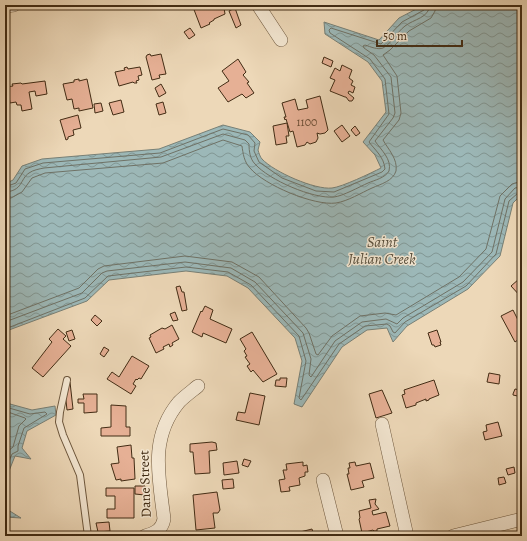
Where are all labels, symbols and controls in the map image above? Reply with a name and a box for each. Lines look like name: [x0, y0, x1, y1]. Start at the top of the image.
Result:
scale bar: [377, 22, 462, 48]
text: 50 m: [383, 28, 407, 44]
house number: 1100: [296, 114, 318, 130]
water label: Saint Julian Creek: [347, 232, 416, 269]
street label: Dane Street: [134, 450, 156, 518]

